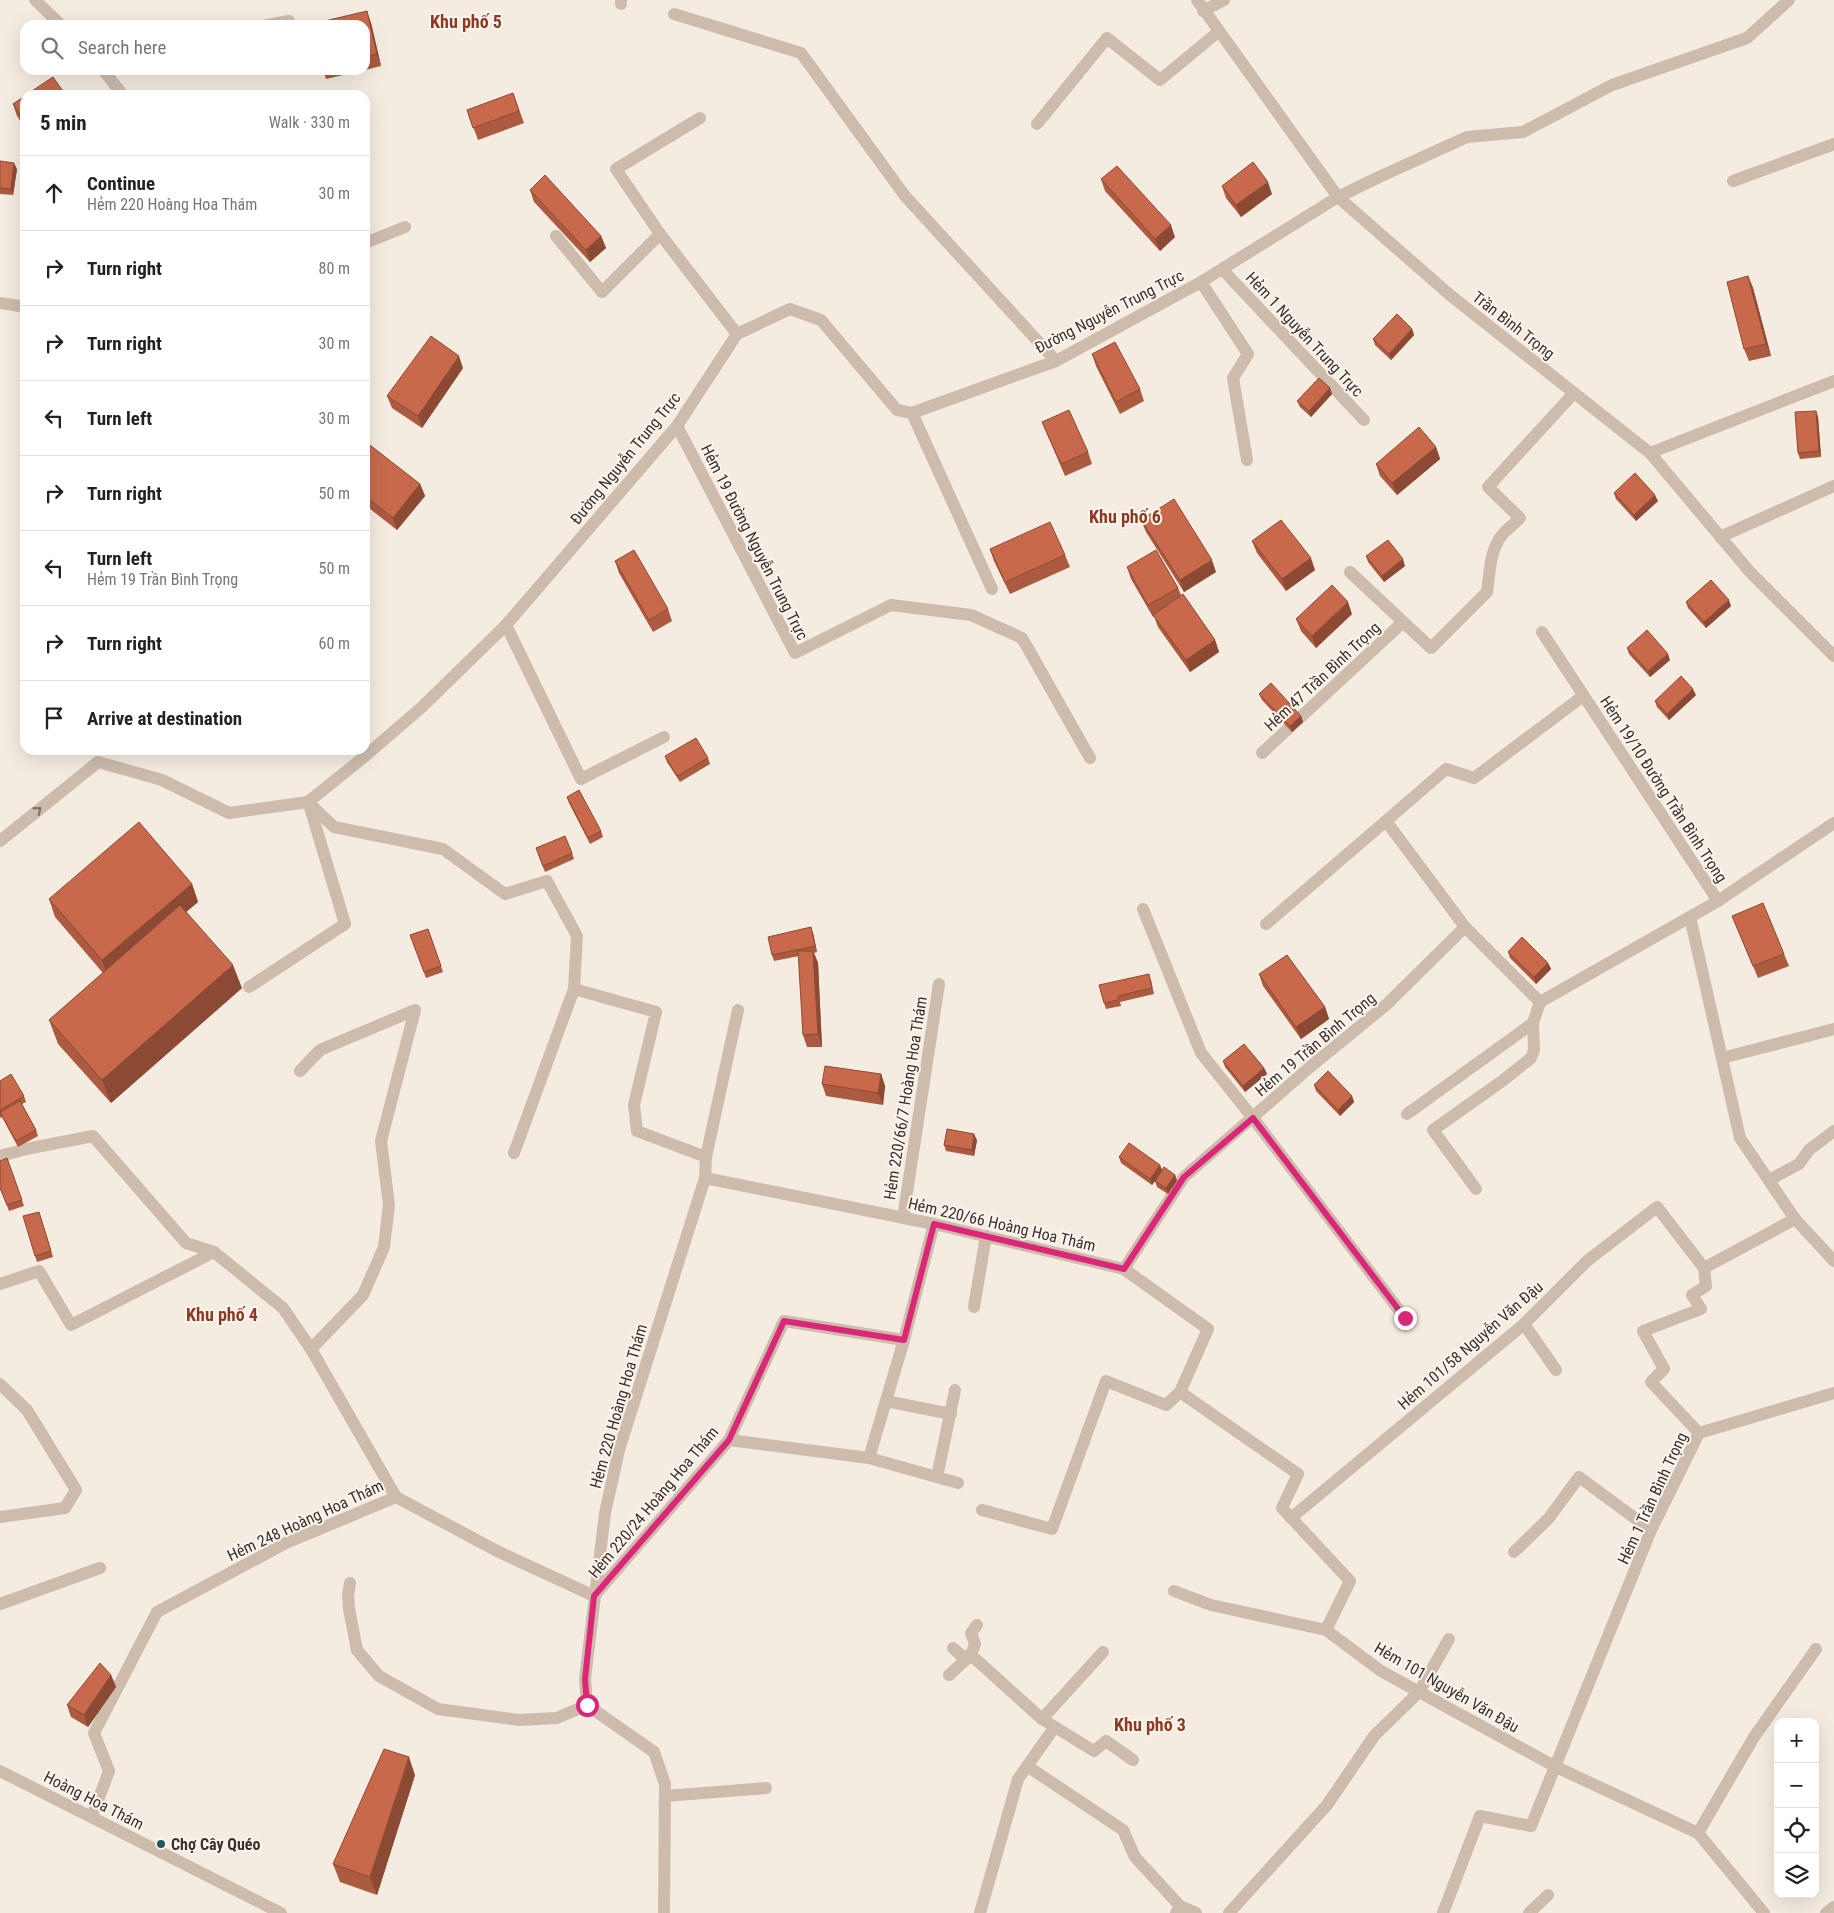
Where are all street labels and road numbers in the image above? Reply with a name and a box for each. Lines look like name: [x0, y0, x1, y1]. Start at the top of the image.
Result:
street label: Đường Nguyễn Trung Trực: [1032, 266, 1187, 357]
street label: Hẻm 1 Nguyễn Trung Trực: [1242, 268, 1367, 401]
street label: Trần Bình Trọng: [1469, 287, 1558, 363]
street label: Đường Nguyễn Trung Trực: [566, 388, 685, 528]
street label: Hẻm 19 Đường Nguyễn Trung Trực: [697, 441, 812, 643]
street label: Hẻm 47 Trần Bình Trọng: [1261, 618, 1384, 735]
street label: Hẻm 19/10 Đường Trần Bình Trọng: [1596, 693, 1731, 886]
street label: Hẻm 19 Trần Bình Trọng: [1251, 989, 1379, 1100]
street label: Hẻm 220/66/7 Hoàng Hoa Thám: [880, 995, 931, 1201]
street label: Hẻm 220/66 Hoàng Hoa Thám: [906, 1194, 1098, 1255]
street label: Hẻm 101/58 Nguyễn Văn Đậu: [1394, 1277, 1547, 1413]
street label: Hẻm 220 Hoàng Hoa Thám: [586, 1322, 651, 1491]
street label: Hẻm 220/24 Hoàng Hoa Thám: [584, 1423, 722, 1582]
street label: Hẻm 1 Trần Bình Trọng: [1614, 1429, 1691, 1567]
street label: Hẻm 248 Hoàng Hoa Thám: [224, 1476, 386, 1565]
street label: Hẻm 101 Nguyễn Văn Đậu: [1371, 1638, 1523, 1737]
street label: Hoàng Hoa Thám: [41, 1767, 147, 1834]

